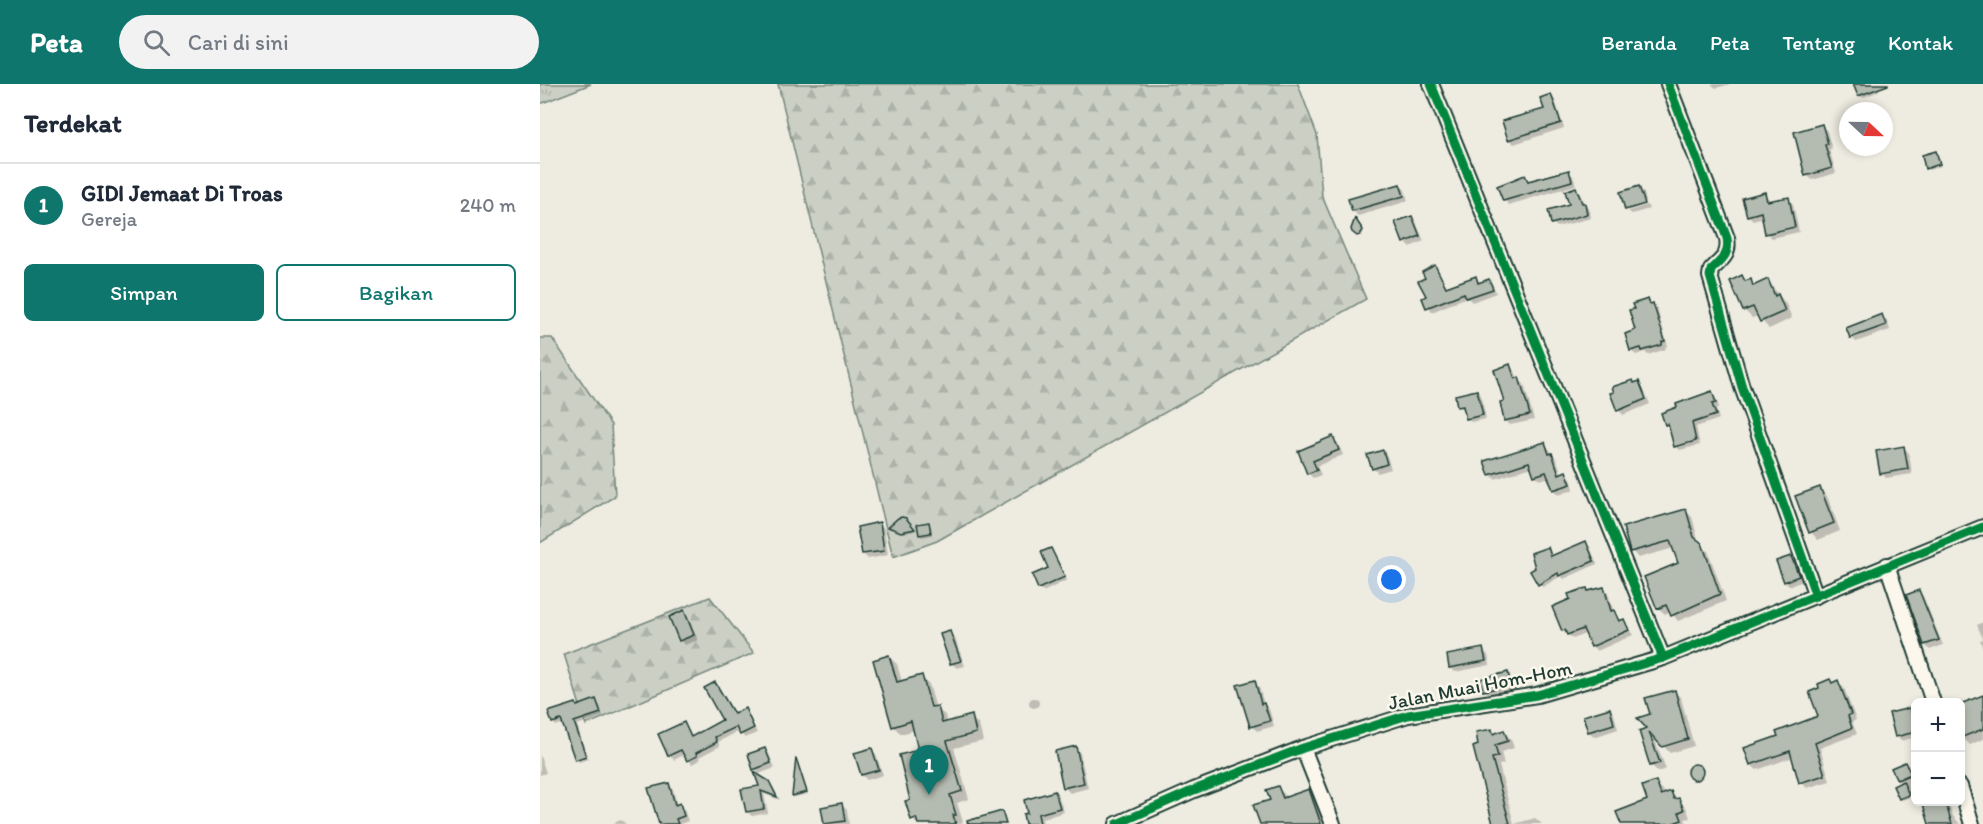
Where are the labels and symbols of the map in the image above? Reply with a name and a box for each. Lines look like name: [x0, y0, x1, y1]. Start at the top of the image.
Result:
north arrow: [1839, 102, 1893, 156]
your location: [1377, 565, 1406, 594]
street label: Jalan Muai Hom-Hom: [1386, 655, 1574, 715]
pin: 1: [910, 746, 948, 795]

